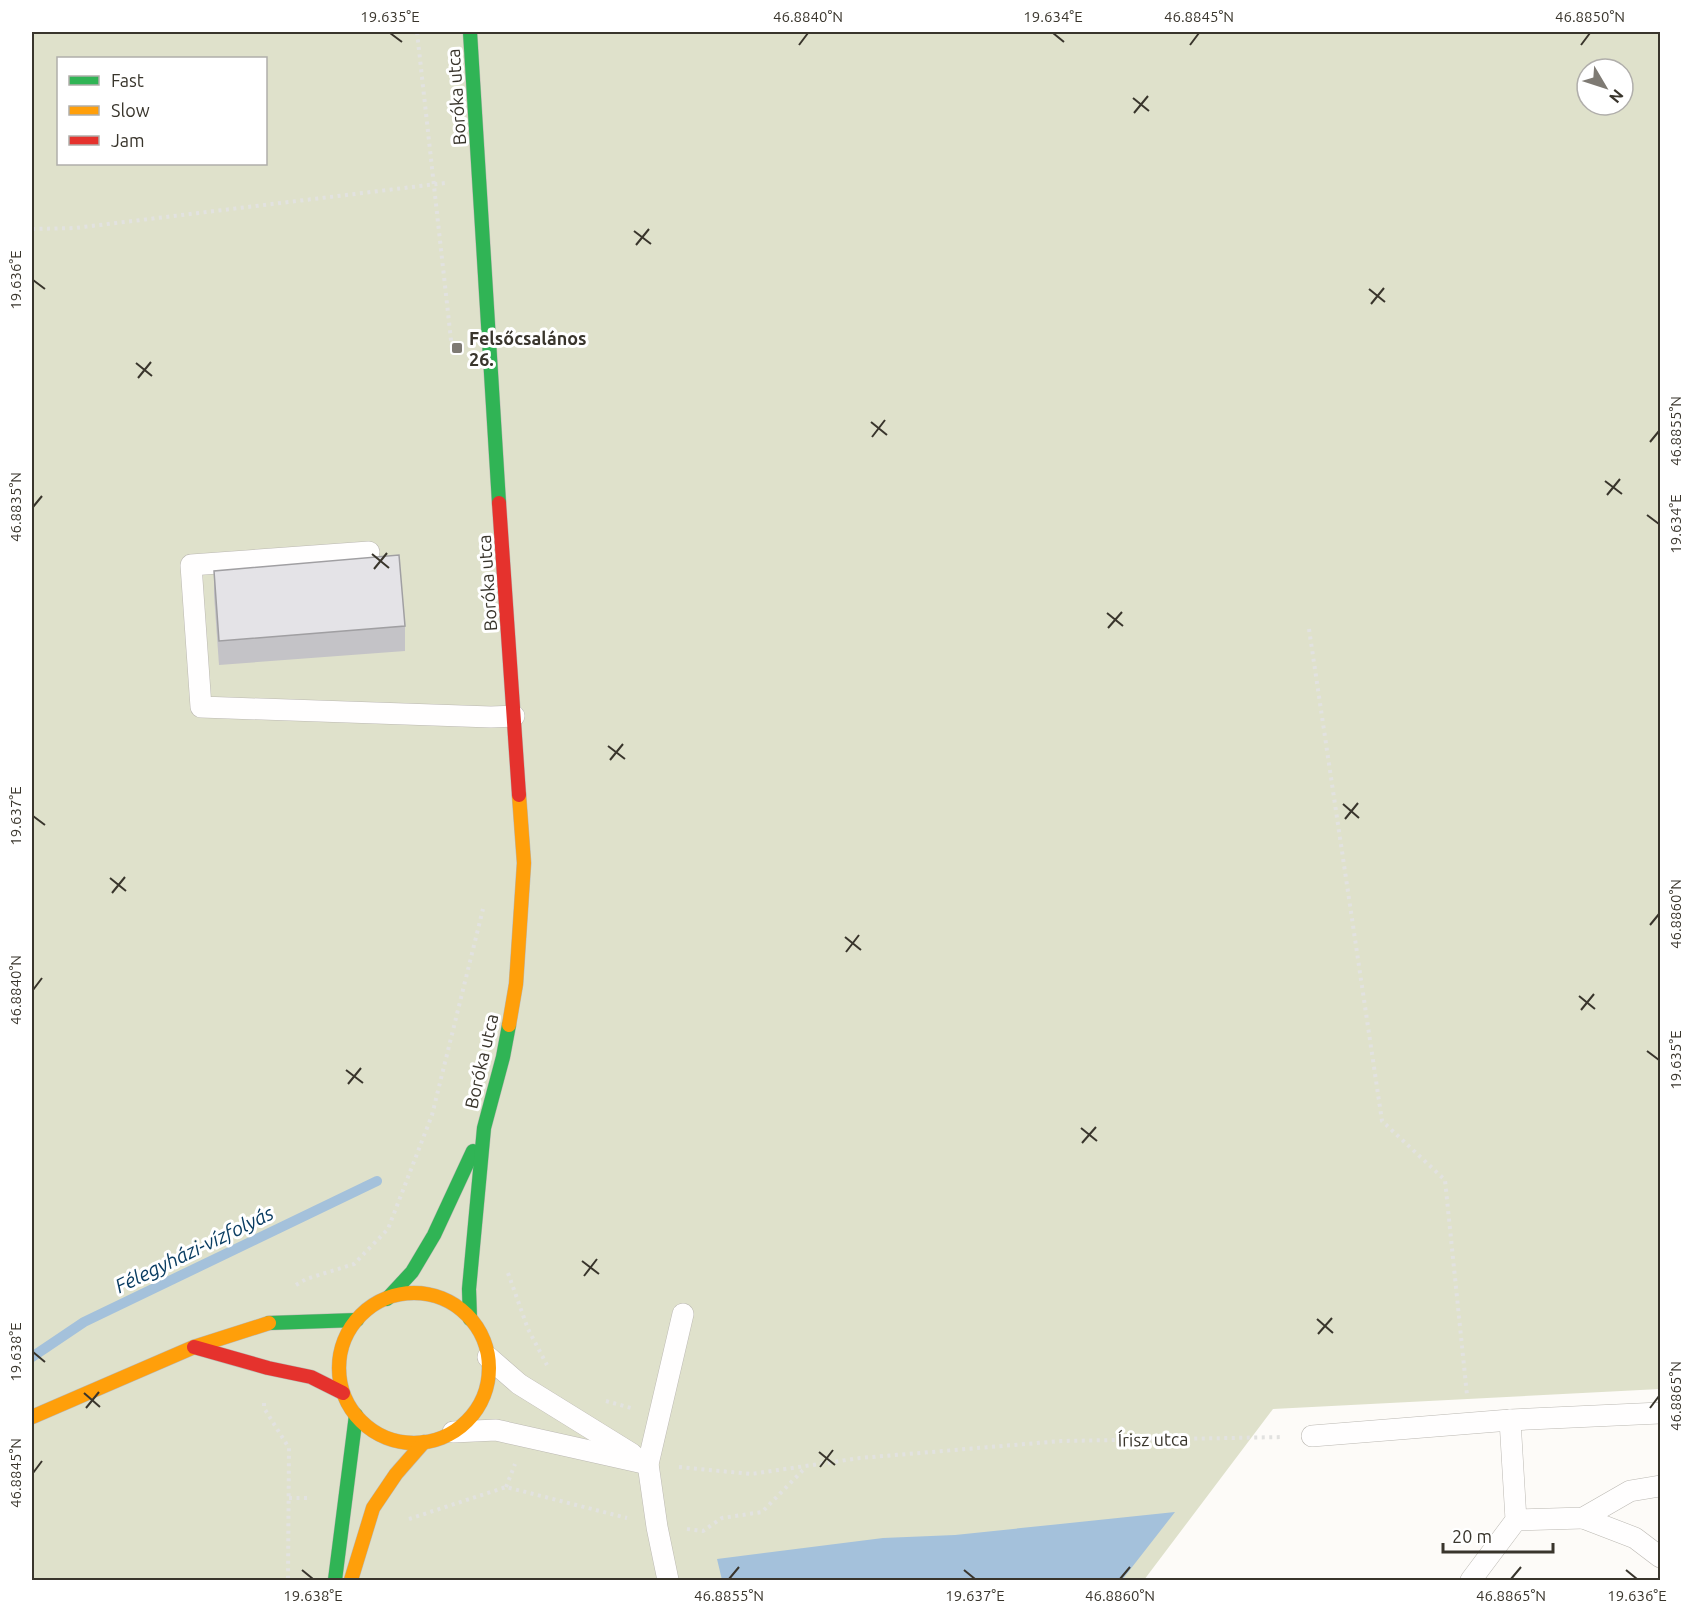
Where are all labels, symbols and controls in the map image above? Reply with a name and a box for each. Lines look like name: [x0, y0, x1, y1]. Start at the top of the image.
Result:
text: 19.635°E: [360, 8, 420, 25]
text: 46.8840°N: [773, 8, 843, 25]
text: 19.634°E: [1023, 8, 1083, 25]
text: 46.8845°N: [1164, 8, 1234, 25]
text: 46.8850°N: [1555, 8, 1625, 25]
street label: Boróka utca: [443, 48, 469, 146]
legend: [57, 57, 267, 165]
north arrow: [1575, 57, 1635, 117]
text: Fast: [111, 70, 144, 90]
text: N: [1606, 86, 1627, 107]
text: Slow: [111, 100, 150, 120]
text: Jam: [111, 130, 145, 150]
text: 19.636°E: [7, 250, 24, 310]
place label: Felsőcsalános 26.: [469, 328, 587, 369]
marker: Felsőcsalános 26.: [450, 341, 464, 355]
text: 46.8855°N: [1667, 396, 1684, 466]
text: 46.8835°N: [7, 472, 24, 542]
text: 19.634°E: [1667, 494, 1684, 554]
street label: Boróka utca: [474, 534, 500, 632]
text: 19.637°E: [7, 786, 24, 846]
text: 46.8860°N: [1667, 879, 1684, 949]
text: 46.8840°N: [7, 955, 24, 1025]
street label: Boróka utca: [460, 1012, 502, 1110]
text: 19.635°E: [1667, 1030, 1684, 1090]
water label: Félegyházi-vízfolyás: [111, 1200, 277, 1297]
text: 19.638°E: [7, 1322, 24, 1382]
text: 46.8865°N: [1667, 1361, 1684, 1431]
street label: Írisz utca: [1117, 1427, 1189, 1450]
text: 46.8845°N: [7, 1438, 24, 1508]
scale bar: [1443, 1516, 1552, 1554]
text: 20 m: [1452, 1526, 1492, 1546]
text: 19.638°E: [283, 1587, 343, 1604]
text: 46.8855°N: [694, 1587, 764, 1604]
text: 19.637°E: [945, 1587, 1005, 1604]
text: 46.8860°N: [1085, 1587, 1155, 1604]
text: 46.8865°N: [1476, 1587, 1546, 1604]
text: 19.636°E: [1607, 1587, 1667, 1604]

